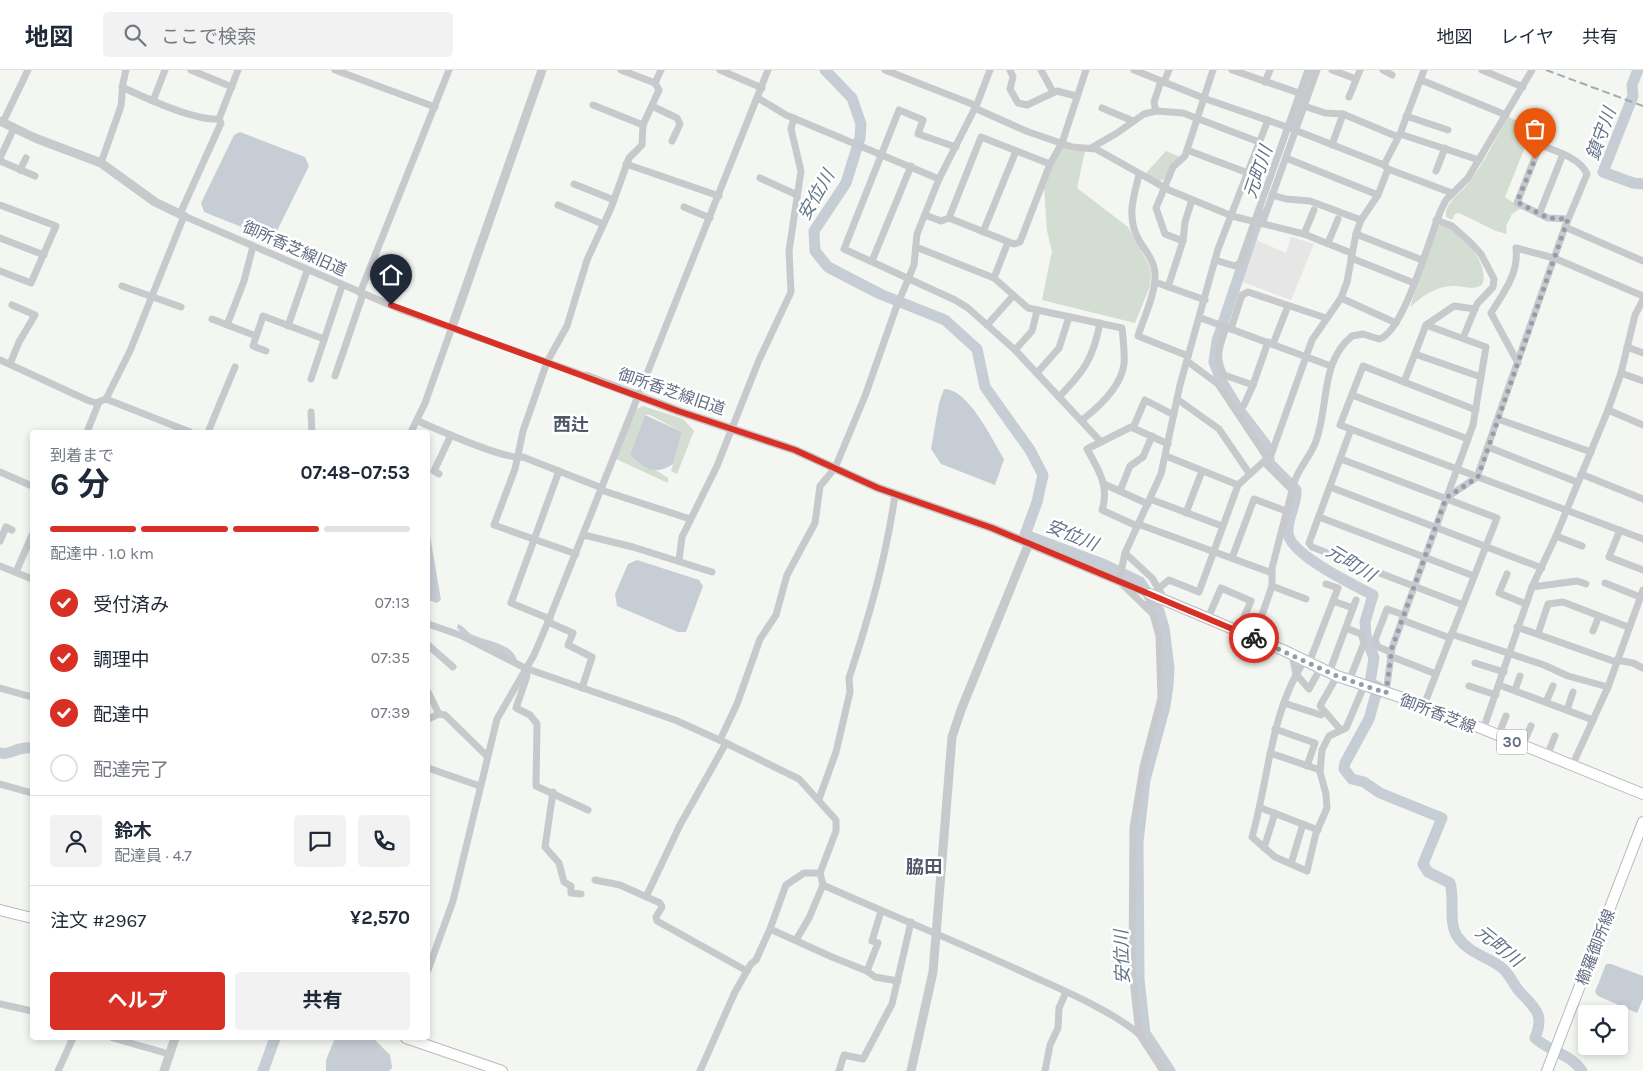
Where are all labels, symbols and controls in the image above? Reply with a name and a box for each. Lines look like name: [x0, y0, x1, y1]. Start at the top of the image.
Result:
search box: [103, 12, 453, 57]
icon: search: [121, 21, 149, 49]
text: 地図: [25, 23, 73, 51]
text: ここで検索: [161, 26, 256, 48]
text: 地図: [1437, 26, 1473, 48]
text: レイヤ: [1501, 26, 1554, 48]
text: 共有: [1582, 26, 1618, 48]
water label: 鎮守川: [1581, 103, 1621, 163]
pin: [1514, 108, 1556, 159]
icon: bag: [1521, 115, 1549, 143]
water label: 元町川: [1239, 141, 1278, 201]
water label: 安位川: [793, 164, 840, 224]
street label: 御所香芝線旧道: [240, 217, 350, 280]
pin: [370, 254, 412, 305]
icon: home: [377, 261, 405, 289]
street label: 御所香芝線旧道: [616, 364, 728, 419]
district label: 西辻: [553, 414, 589, 436]
text: 到着まで: [50, 446, 114, 465]
text: 07:48–07:53: [300, 462, 410, 484]
text: 6 分: [50, 466, 110, 503]
water label: 安位川: [1043, 515, 1103, 556]
water label: 元町川: [1322, 540, 1382, 587]
text: 配達中 · 1.0 km: [50, 544, 154, 563]
icon: check: [50, 589, 78, 617]
text: 07:13: [375, 593, 410, 612]
text: 受付済み: [93, 594, 169, 616]
courier: [1229, 613, 1279, 663]
icon: bike: [1240, 624, 1268, 652]
icon: check: [50, 644, 78, 672]
text: 07:35: [371, 648, 410, 667]
text: 調理中: [93, 649, 150, 671]
street label: 御所香芝線: [1397, 690, 1479, 737]
icon: check: [50, 699, 78, 727]
text: 07:39: [371, 703, 410, 722]
text: 配達中: [93, 704, 150, 726]
road number: 30: [1497, 730, 1527, 754]
text: 配達完了: [93, 759, 169, 781]
button: person: [50, 815, 102, 867]
button: chat: [294, 815, 346, 867]
button: phone: [358, 815, 410, 867]
text: 鈴木: [114, 820, 152, 842]
text: 配達員 · 4.7: [114, 846, 192, 865]
district label: 脇田: [906, 856, 942, 878]
street label: 櫛羅御所線: [1572, 906, 1619, 988]
text: ¥2,570: [350, 907, 410, 929]
text: 注文 #2967: [50, 910, 146, 932]
water label: 元町川: [1471, 920, 1528, 973]
water label: 安位川: [1110, 928, 1134, 984]
button: ヘルプ: [50, 972, 225, 1030]
button: 共有: [235, 972, 410, 1030]
map controls: [1578, 1005, 1628, 1055]
button: locate: [1578, 1005, 1628, 1055]

